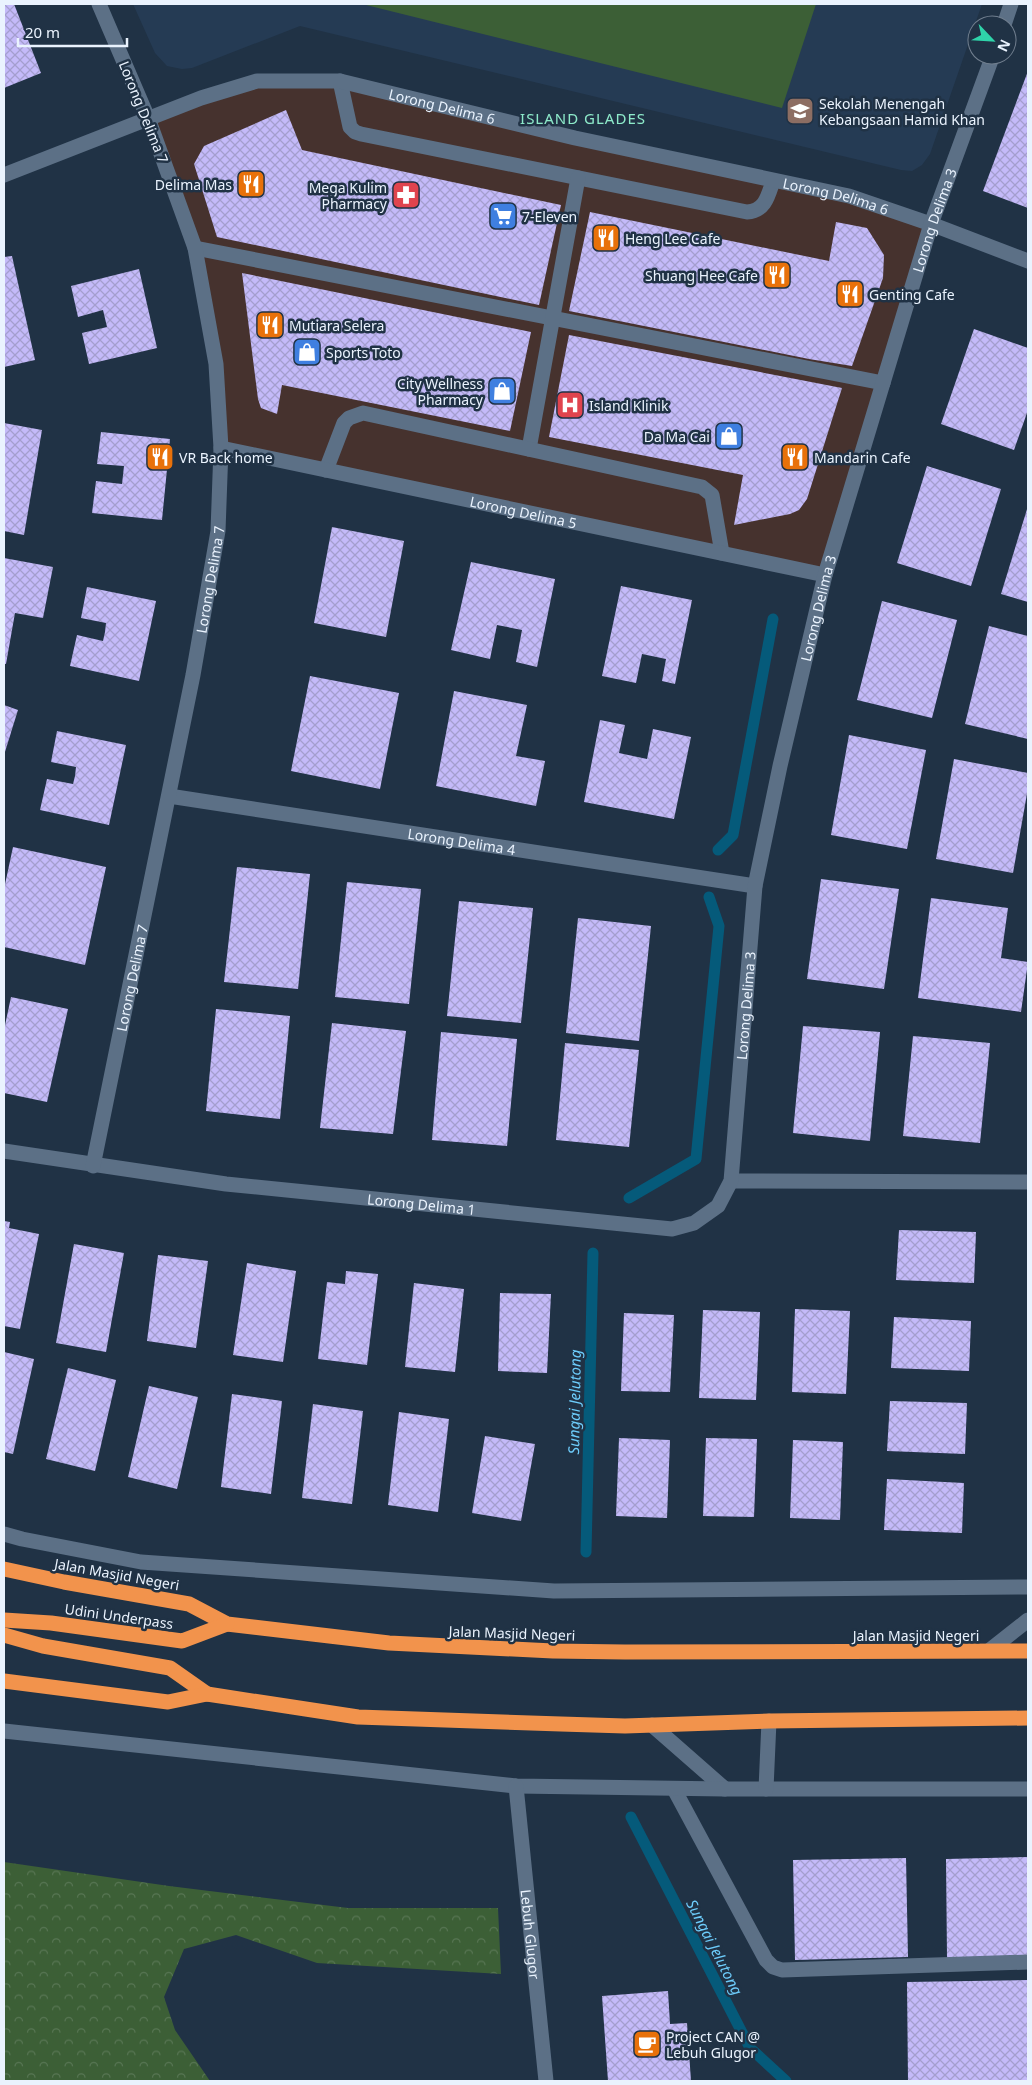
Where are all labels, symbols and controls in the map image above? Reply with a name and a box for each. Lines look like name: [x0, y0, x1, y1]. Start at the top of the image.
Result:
scale bar: [18, 15, 126, 47]
north arrow: [967, 15, 1017, 65]
text: 20 m: [25, 22, 60, 42]
text: N: [993, 37, 1015, 55]
street label: Lorong Delima 7: [115, 58, 173, 166]
street label: Lorong Delima 6: [387, 84, 497, 128]
place label: Sekolah Menengah Kebangsaan Hamid Khan: [819, 94, 985, 129]
school or university icon: Sekolah Menengah Kebangsaan Hamid Khan: [785, 96, 815, 126]
district label: ISLAND GLADES: [520, 108, 646, 128]
street label: Lorong Delima 3: [907, 165, 960, 275]
restaurant icon: Delima Mas: [236, 169, 266, 199]
street label: Lorong Delima 6: [781, 173, 891, 218]
place label: Delima Mas: [155, 175, 232, 194]
place label: Mega Kulim Pharmacy: [309, 178, 388, 213]
pharmacy icon: Mega Kulim Pharmacy: [391, 180, 421, 210]
supermarket icon: 7-Eleven: [488, 201, 518, 231]
place label: 7-Eleven: [522, 207, 577, 226]
restaurant icon: Heng Lee Cafe: [591, 223, 621, 253]
place label: Heng Lee Cafe: [625, 229, 720, 248]
restaurant icon: Shuang Hee Cafe: [762, 260, 792, 290]
place label: Shuang Hee Cafe: [645, 266, 758, 285]
restaurant icon: Genting Cafe: [835, 279, 865, 309]
place label: Genting Cafe: [869, 285, 955, 304]
restaurant icon: Mutiara Selera: [255, 310, 285, 340]
place label: Mutiara Selera: [289, 316, 384, 335]
shop icon: Sports Toto: [292, 337, 322, 367]
place label: Sports Toto: [326, 343, 401, 362]
place label: City Wellness Pharmacy: [397, 374, 484, 409]
shop icon: City Wellness Pharmacy: [487, 376, 517, 406]
hospital icon: Island Klinik: [555, 390, 585, 420]
place label: Island Klinik: [589, 396, 669, 415]
shop icon: Da Ma Cai: [714, 421, 744, 451]
place label: Da Ma Cai: [644, 427, 710, 446]
restaurant icon: VR Back home: [145, 442, 175, 472]
restaurant icon: Mandarin Cafe: [780, 442, 810, 472]
place label: VR Back home: [179, 448, 273, 467]
place label: Mandarin Cafe: [814, 448, 911, 467]
street label: Lorong Delima 5: [468, 491, 579, 532]
street label: Lorong Delima 7: [191, 526, 228, 635]
street label: Lorong Delima 3: [796, 553, 840, 663]
street label: Lorong Delima 4: [406, 823, 517, 859]
street label: Lorong Delima 7: [111, 923, 151, 1033]
street label: Lorong Delima 3: [731, 951, 759, 1061]
street label: Lorong Delima 1: [367, 1189, 477, 1219]
water label: Sungai Jelutong: [563, 1349, 585, 1455]
street label: Jalan Masjid Negeri: [51, 1553, 181, 1594]
street label: Udini Underpass: [63, 1599, 175, 1633]
street label: Jalan Masjid Negeri: [446, 1621, 576, 1645]
street label: Jalan Masjid Negeri: [851, 1626, 979, 1645]
street label: Lebuh Glugor: [517, 1888, 545, 1980]
water label: Sungai Jelutong: [682, 1896, 748, 1999]
place label: Project CAN @ Lebuh Glugor: [666, 2027, 760, 2062]
cafe icon: Project CAN @ Lebuh Glugor: [632, 2029, 662, 2059]

